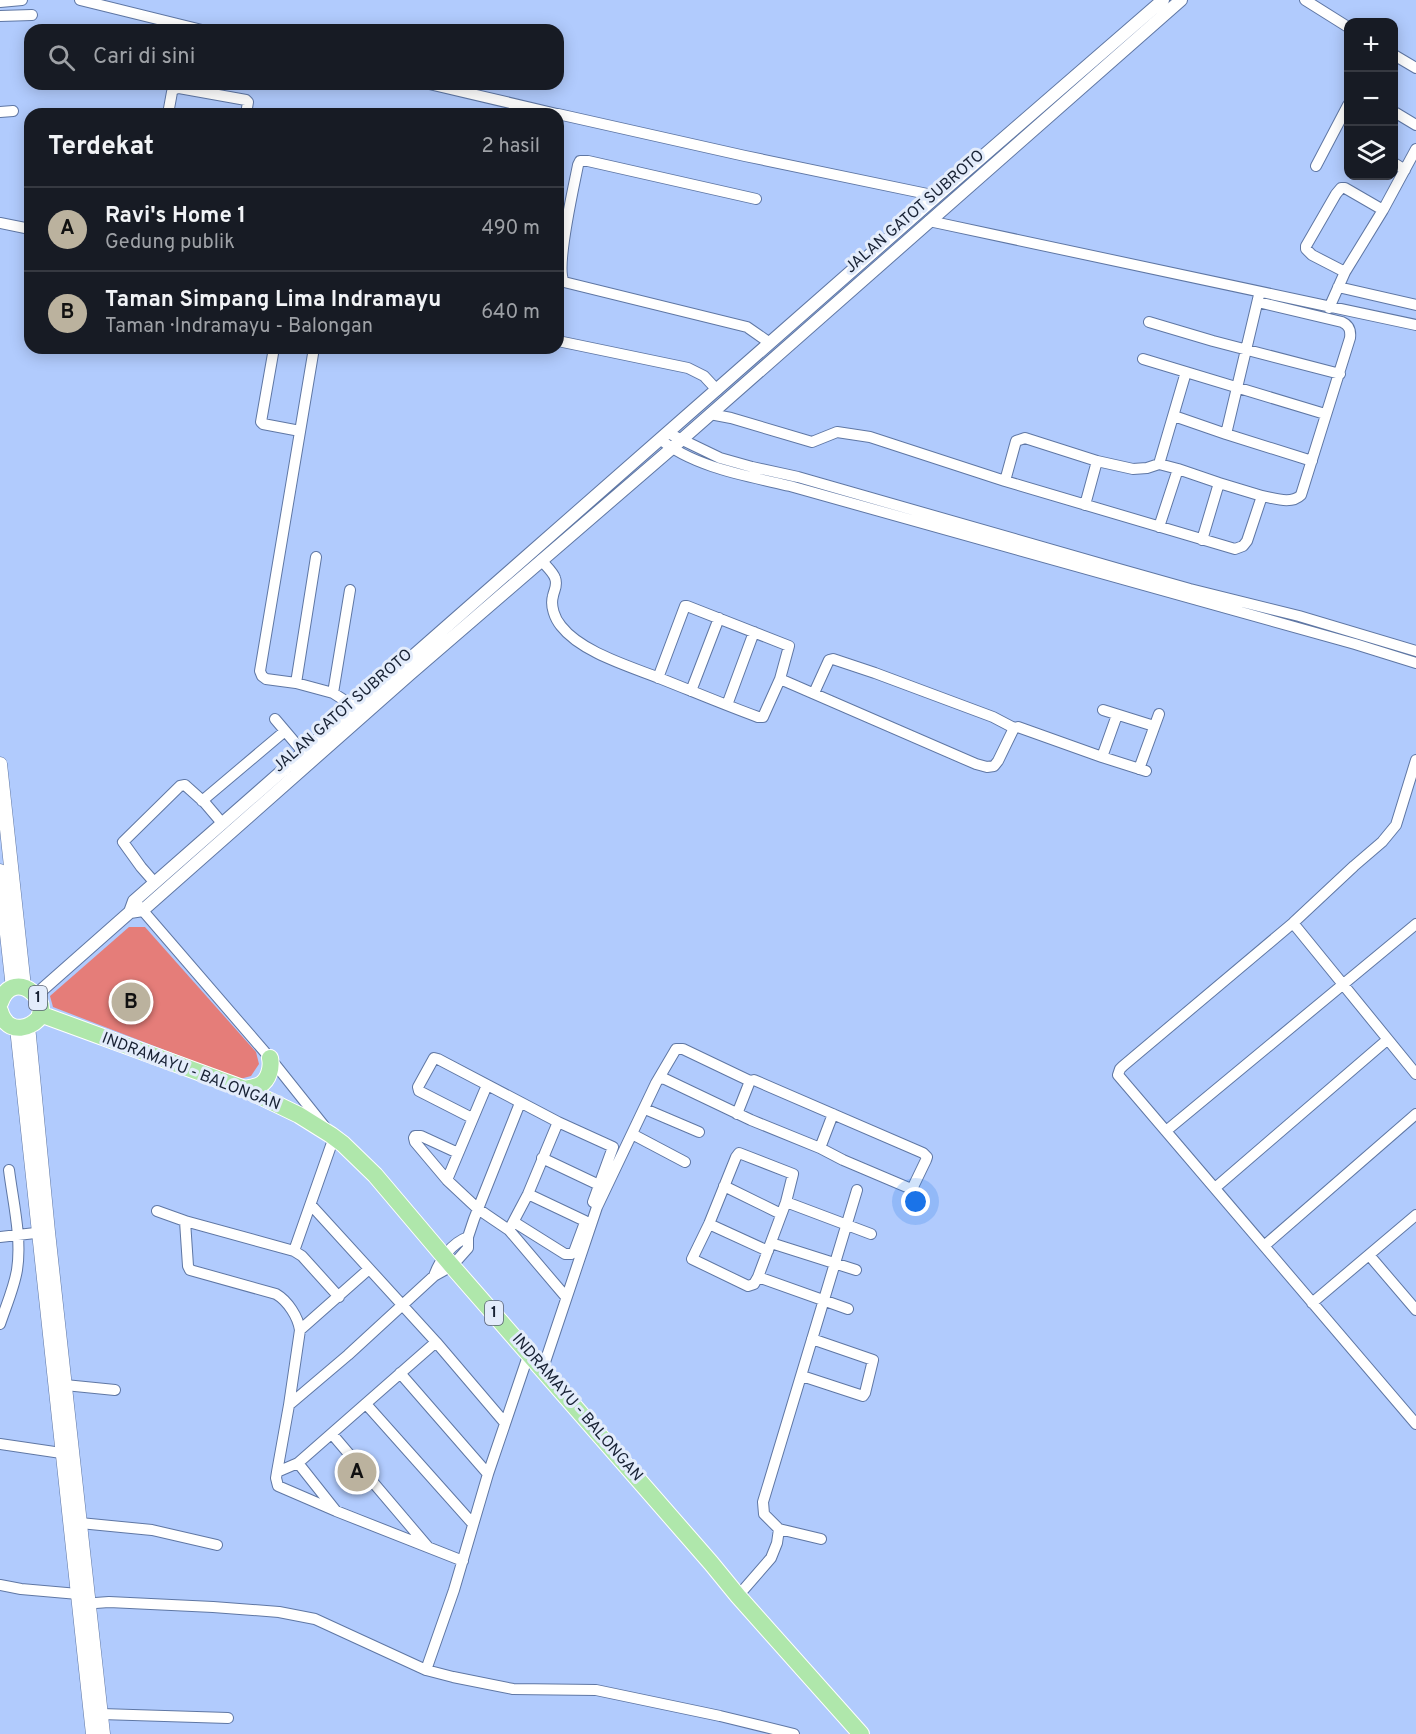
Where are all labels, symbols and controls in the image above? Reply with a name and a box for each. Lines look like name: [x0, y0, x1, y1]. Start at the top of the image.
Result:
map controls: [1344, 18, 1398, 180]
button: +: [1344, 18, 1398, 72]
search box: [24, 24, 564, 90]
icon: search: [45, 41, 78, 74]
text: Cari di sini: [93, 44, 195, 71]
button: −: [1344, 72, 1398, 126]
button: layers: [1344, 126, 1398, 180]
text: Terdekat: [48, 131, 154, 164]
text: 2 hasil: [481, 134, 540, 160]
street label: JALAN GATOT SUBROTO: [841, 146, 989, 278]
text: Ravi's Home 1: [105, 203, 246, 230]
text: A: [60, 216, 75, 242]
text: 490 m: [482, 216, 540, 242]
text: Gedung publik: [105, 230, 235, 256]
text: Taman Simpang Lima Indramayu: [105, 287, 441, 314]
text: B: [61, 300, 74, 326]
text: 640 m: [481, 300, 540, 326]
text: Taman · Indramayu - Balongan: [105, 314, 373, 340]
street label: JALAN GATOT SUBROTO: [269, 645, 417, 777]
pin: B: [112, 980, 150, 1024]
road number: 1: [29, 986, 47, 1010]
street label: INDRAMAYU - BALONGAN: [99, 1029, 283, 1115]
your location: [901, 1187, 930, 1216]
road number: 1: [485, 1301, 503, 1325]
street label: INDRAMAYU - BALONGAN: [507, 1330, 647, 1486]
pin: A: [338, 1450, 376, 1494]

